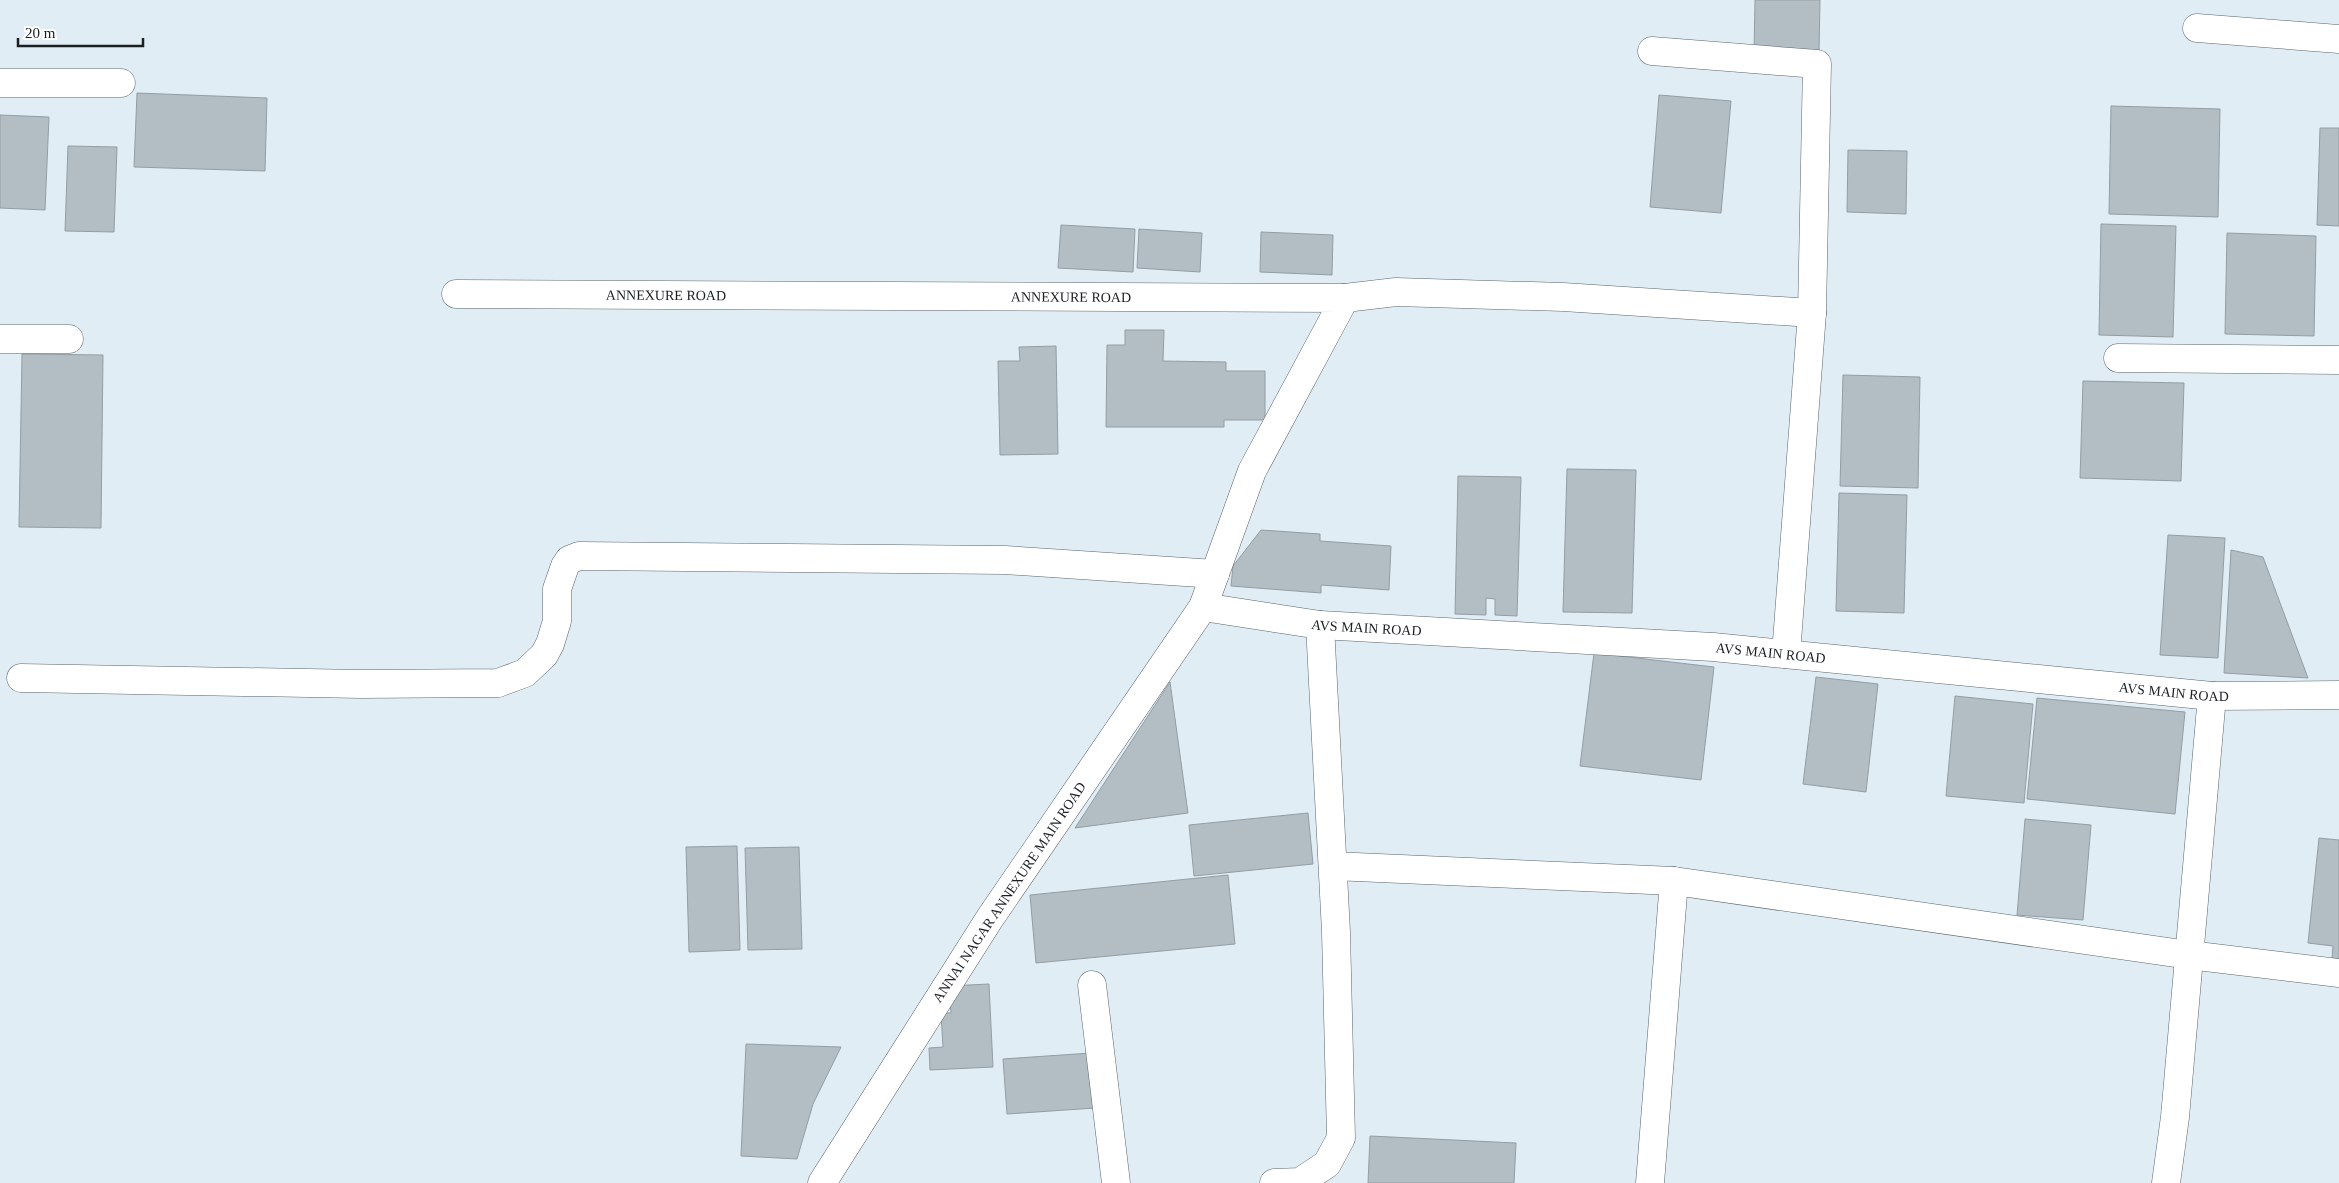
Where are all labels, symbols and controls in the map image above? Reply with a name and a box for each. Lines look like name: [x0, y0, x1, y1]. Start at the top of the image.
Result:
scale bar: [18, 15, 142, 47]
text: 20 m: [25, 25, 56, 41]
street label: ANNEXURE ROAD: [606, 288, 726, 303]
street label: ANNEXURE ROAD: [1011, 289, 1131, 305]
street label: AVS MAIN ROAD: [1310, 617, 1422, 639]
street label: AVS MAIN ROAD: [1715, 640, 1826, 666]
street label: AVS MAIN ROAD: [2118, 680, 2229, 704]
street label: ANNAI NAGAR ANNEXURE MAIN ROAD: [930, 779, 1089, 1005]

